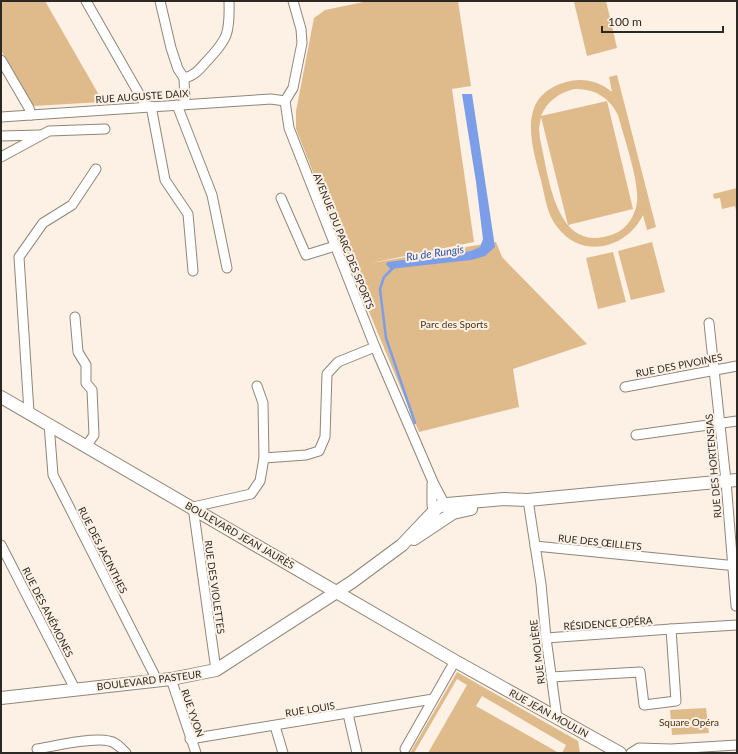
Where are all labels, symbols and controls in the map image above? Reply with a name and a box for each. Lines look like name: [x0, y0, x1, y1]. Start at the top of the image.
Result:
scale bar: [602, 8, 723, 34]
text: 100 m: [608, 14, 642, 29]
street label: RUE AUGUSTE DAIX: [95, 87, 189, 105]
street label: AVENUE DU PARC DES SPORTS: [311, 171, 377, 311]
water label: Ru de Rungis: [405, 242, 465, 263]
park label: Parc des Sports: [420, 318, 488, 330]
street label: RUE DES PIVOINES: [635, 351, 723, 379]
street label: RUE DES HORTENSIAS: [702, 413, 724, 519]
street label: BOULEVARD JEAN JAURÈS: [183, 499, 297, 571]
street label: RUE DES JACINTHES: [76, 505, 130, 595]
street label: RUE DES ŒILLETS: [557, 532, 643, 552]
street label: RUE DES VIOLETTES: [202, 539, 228, 635]
street label: RUE DES ANÉMONES: [20, 565, 76, 659]
street label: RÉSIDENCE OPÉRA: [563, 614, 653, 632]
street label: RUE MOLIÈRE: [527, 619, 547, 685]
street label: BOULEVARD PASTEUR: [96, 668, 203, 692]
street label: RUE JEAN MOULIN: [507, 686, 591, 740]
street label: RUE YVON: [179, 687, 207, 739]
street label: RUE LOUIS: [284, 699, 336, 719]
park label: Square Opéra: [659, 716, 719, 728]

